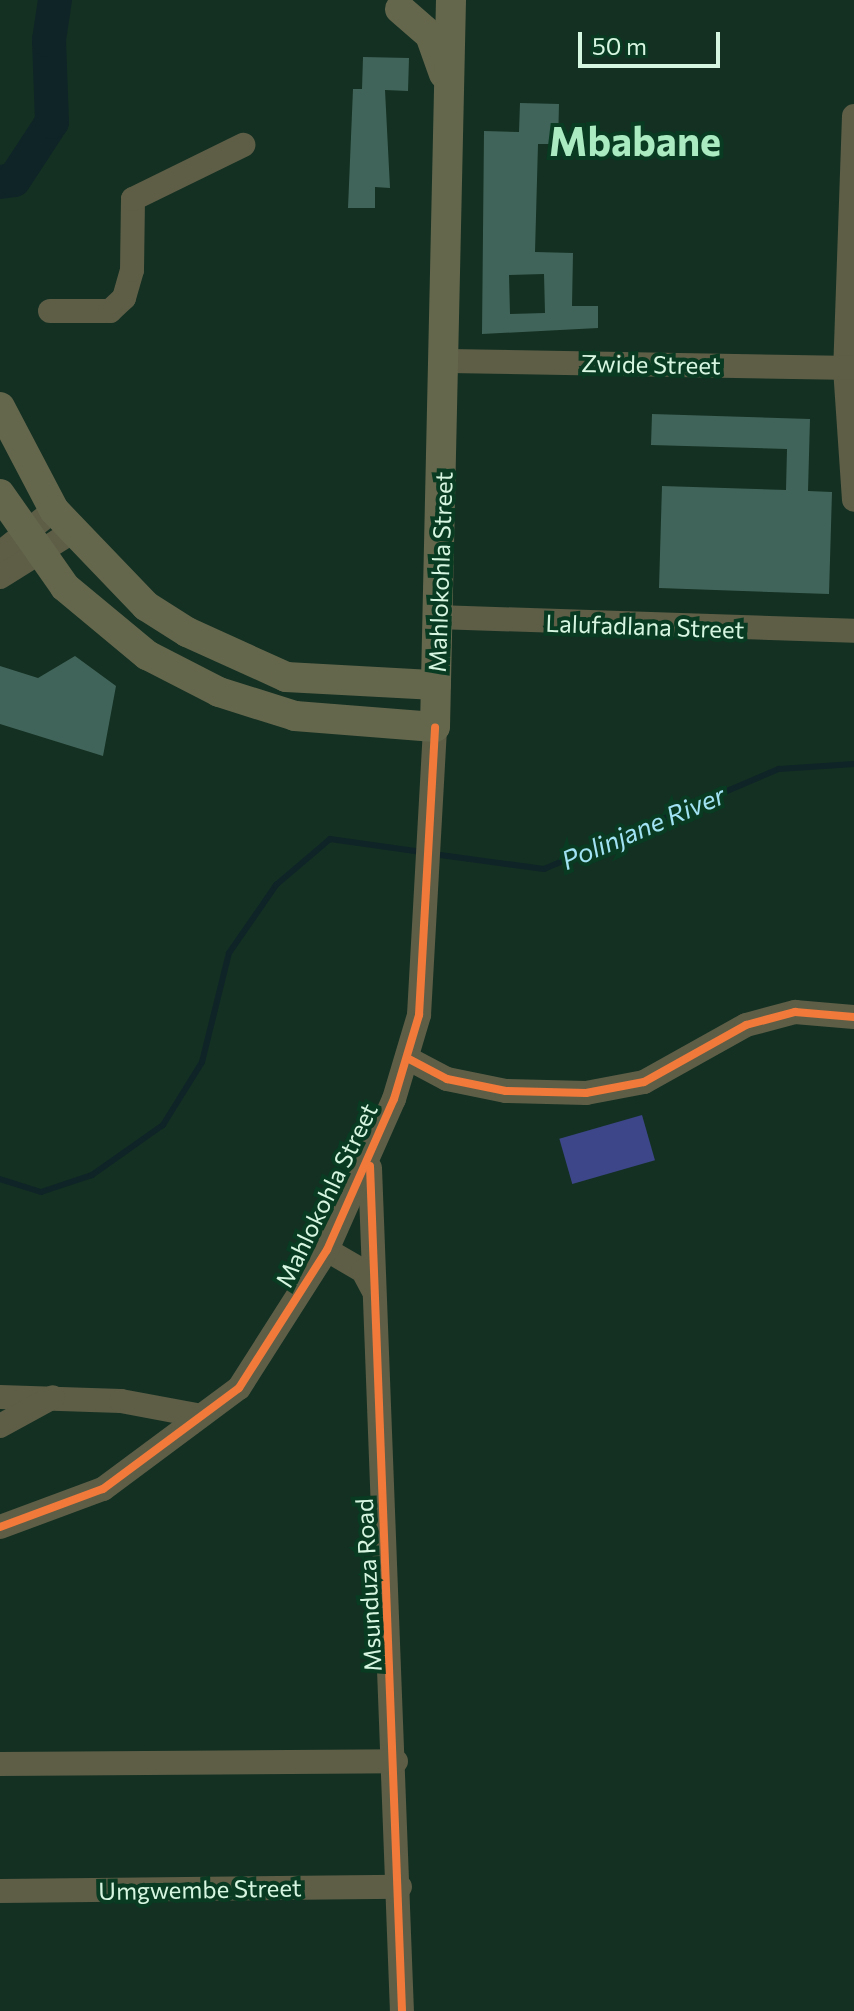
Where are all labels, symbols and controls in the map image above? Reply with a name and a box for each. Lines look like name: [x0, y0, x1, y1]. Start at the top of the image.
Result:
scale bar: [582, 16, 724, 66]
text: 50 m: [592, 31, 647, 60]
district label: Mbabane: [549, 116, 721, 164]
street label: Zwide Street: [581, 348, 721, 380]
street label: Mahlokohla Street: [422, 471, 458, 673]
street label: Lalufadlana Street: [545, 608, 745, 644]
water label: Polinjane River: [557, 779, 729, 875]
street label: Mahlokohla Street: [269, 1098, 383, 1292]
street label: Msunduza Road: [349, 1498, 387, 1672]
street label: Umgwembe Street: [98, 1873, 302, 1905]

